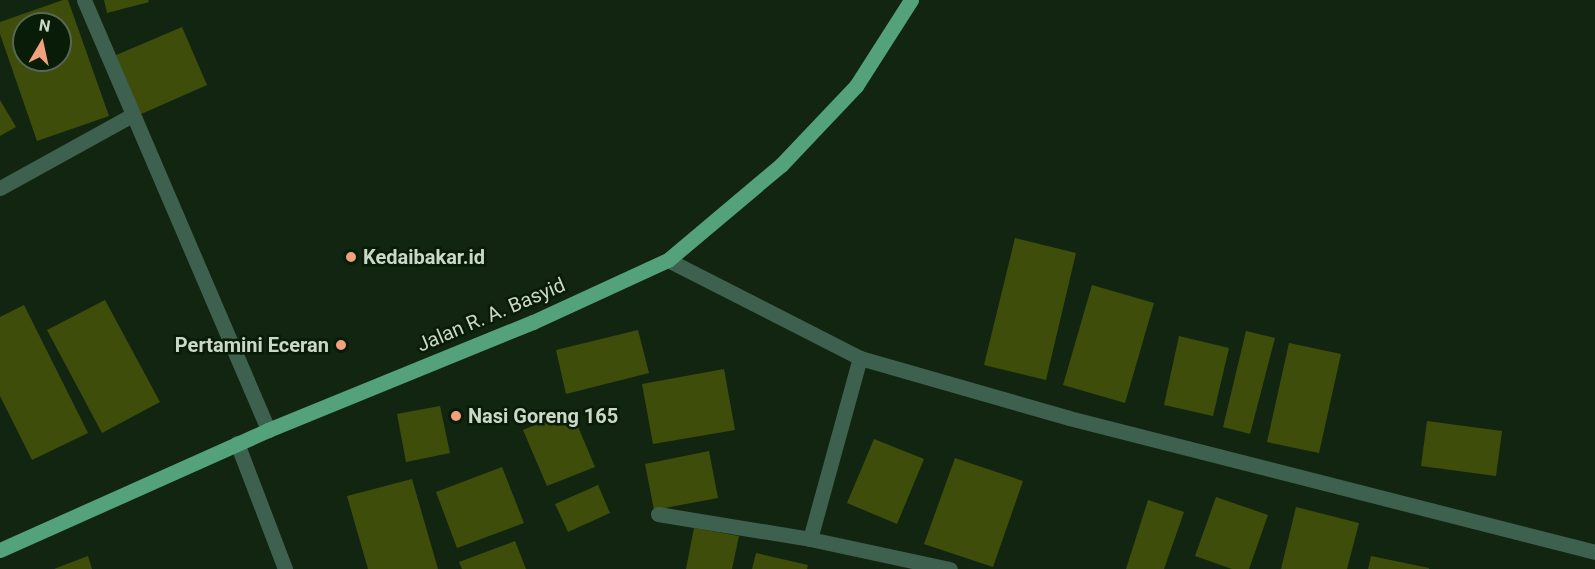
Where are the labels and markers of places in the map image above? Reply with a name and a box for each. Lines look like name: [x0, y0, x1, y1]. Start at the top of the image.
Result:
place label: Kedaibakar.id: [363, 245, 485, 269]
marker: Kedaibakar.id: [344, 250, 358, 264]
place label: Pertamini Eceran: [175, 333, 329, 357]
marker: Pertamini Eceran: [334, 338, 348, 352]
place label: Nasi Goreng 165: [468, 404, 618, 428]
marker: Nasi Goreng 165: [449, 409, 463, 423]

